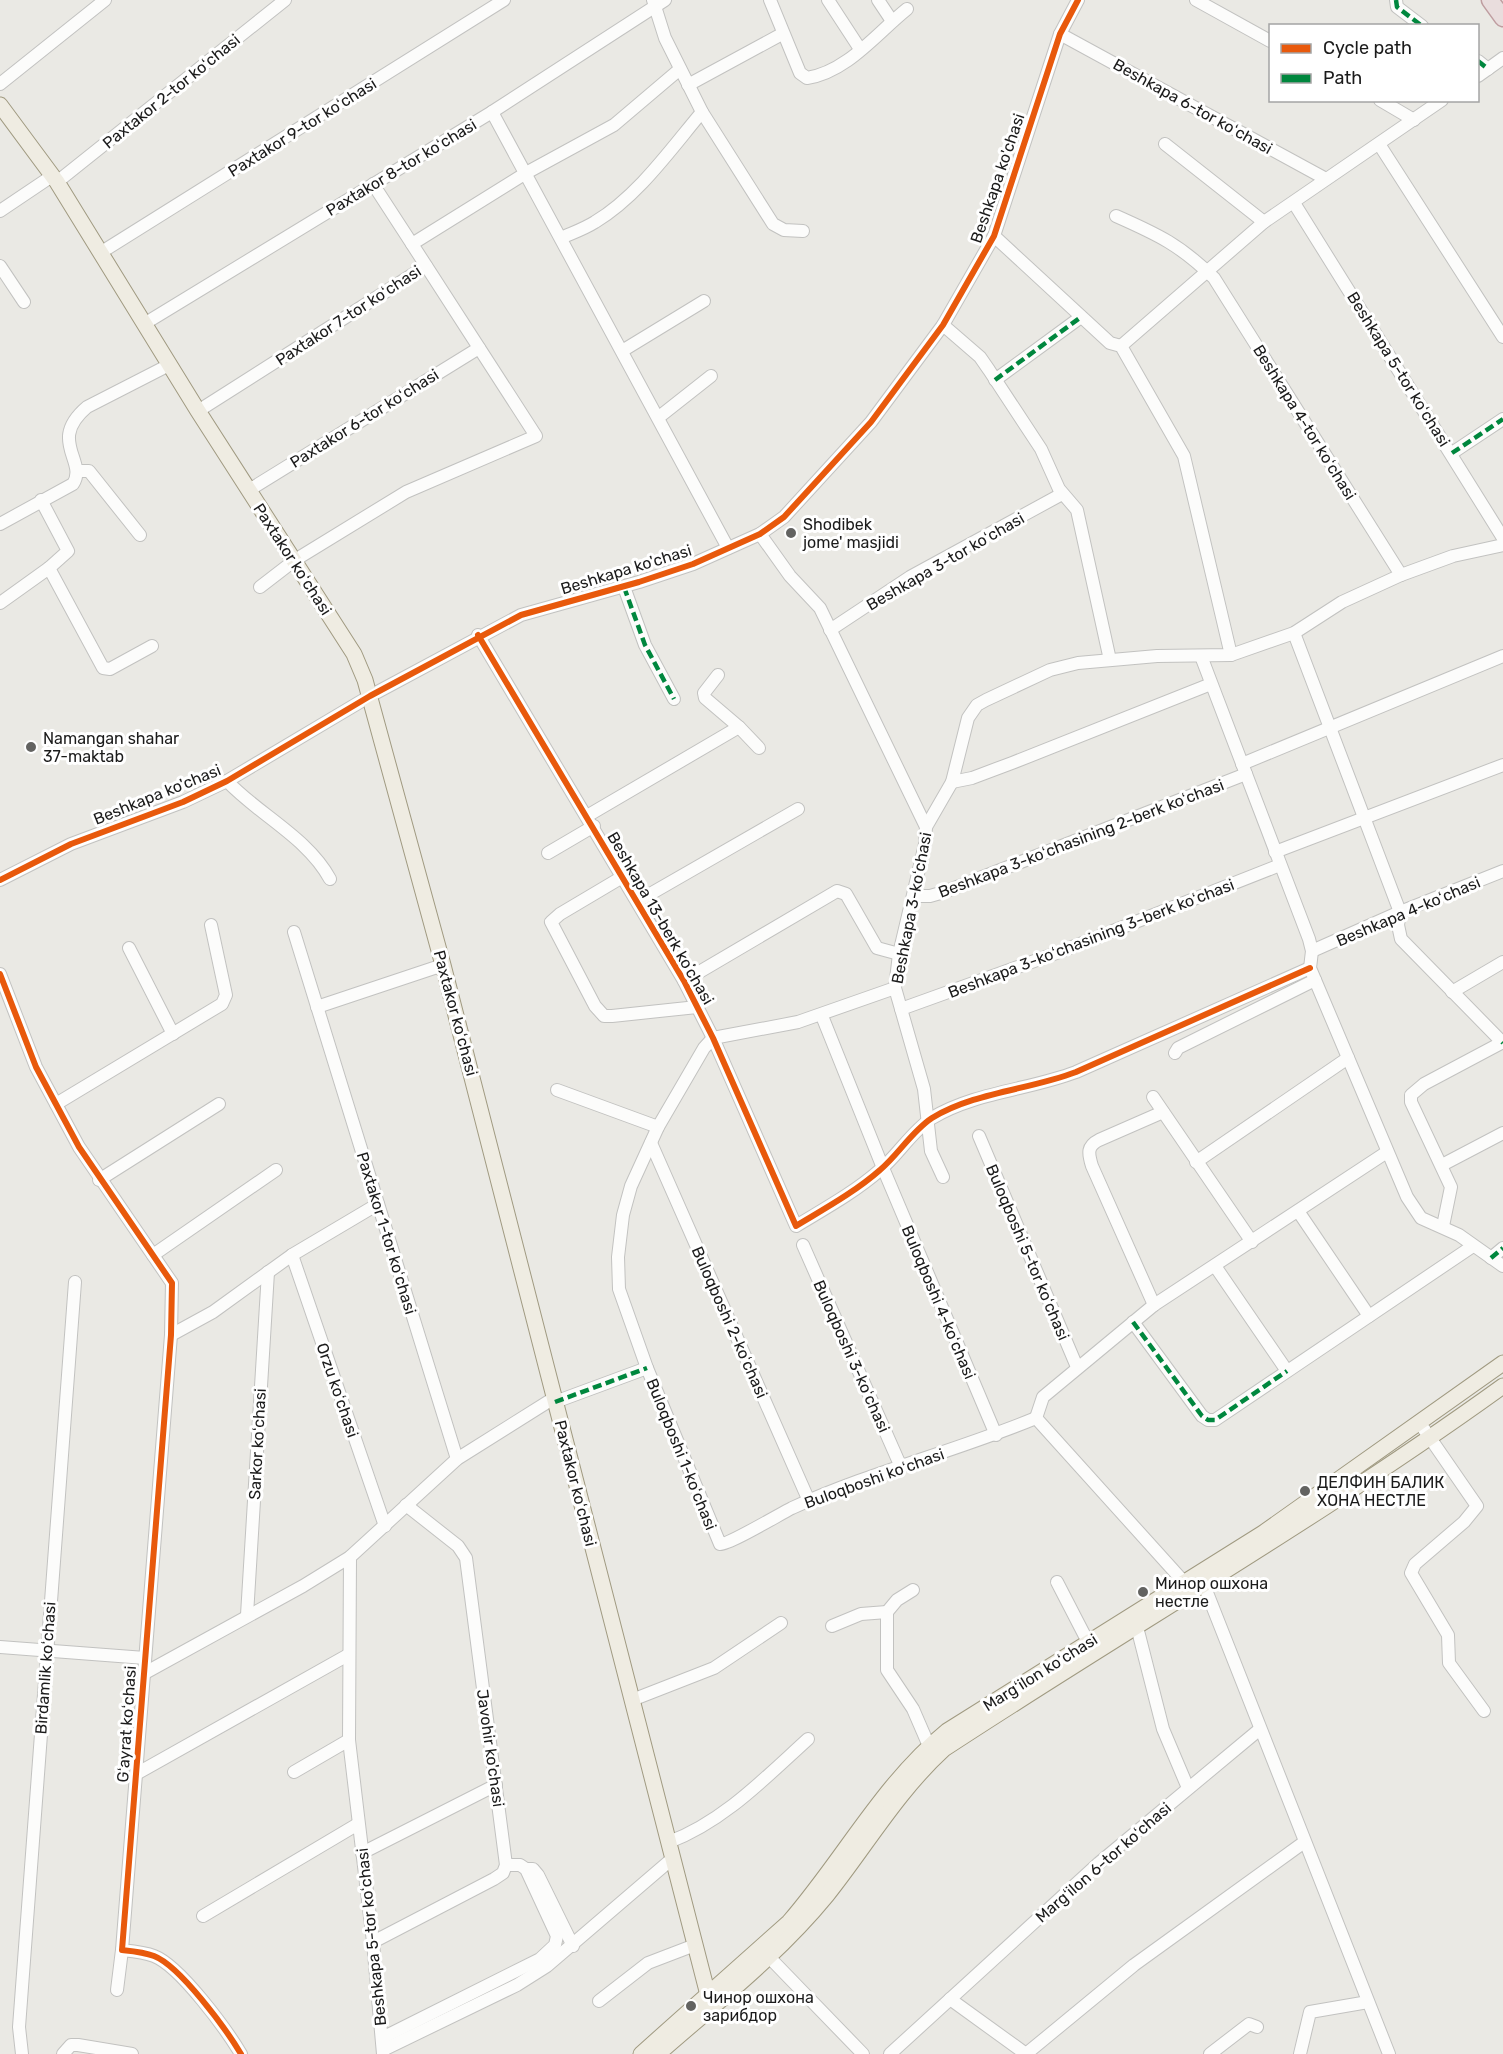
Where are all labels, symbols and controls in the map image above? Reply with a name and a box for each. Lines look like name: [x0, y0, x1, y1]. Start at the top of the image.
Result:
legend: [1269, 24, 1479, 102]
street label: Paxtakor 2-tor koʻchasi: [99, 30, 244, 153]
text: Cycle path: [1323, 37, 1412, 59]
street label: Beshkapa 6-tor koʻchasi: [1110, 55, 1276, 158]
text: Path: [1323, 67, 1362, 89]
street label: Paxtakor 9-tor koʻchasi: [225, 74, 380, 181]
street label: Beshkapa ko'chasi: [966, 111, 1029, 245]
street label: Paxtakor 8-tor koʻchasi: [323, 115, 480, 220]
street label: Paxtakor 7-tor koʻchasi: [272, 261, 425, 370]
street label: Beshkapa 5-tor koʻchasi: [1343, 288, 1454, 450]
street label: Beshkapa 4-tor koʻchasi: [1249, 341, 1360, 503]
street label: Paxtakor 6-tor koʻchasi: [286, 365, 442, 472]
street label: Paxtakor koʻchasi: [249, 500, 336, 619]
street label: Beshkapa 3-tor koʻchasi: [863, 508, 1028, 614]
place label: Shodibek jome' masjidi: [802, 515, 899, 552]
marker: Shodibek jome' masjidi: [784, 526, 798, 540]
street label: Beshkapa ko'chasi: [558, 541, 694, 598]
place label: Namangan shahar 37-maktab: [43, 729, 179, 766]
marker: Namangan shahar 37-maktab: [24, 740, 38, 754]
street label: Beshkapa ko'chasi: [91, 760, 224, 829]
street label: Beshkapa 3-koʻchasining 2-berk koʻchasi: [936, 775, 1227, 902]
street label: Beshkapa 13-berk koʼchasi: [603, 829, 718, 1008]
street label: Beshkapa 3-koʻchasi: [887, 831, 936, 986]
street label: Beshkapa 4-koʻchasi: [1333, 873, 1483, 950]
street label: Beshkapa 3-koʻchasining 3-berk koʻchasi: [945, 875, 1237, 1002]
street label: Paxtakor koʻchasi: [430, 948, 481, 1078]
street label: Paxtakor 1-tor koʻchasi: [353, 1150, 420, 1317]
street label: Buloqboshi 5-tor koʻchasi: [982, 1161, 1073, 1343]
street label: Buloqboshi 4-koʻchasi: [898, 1223, 980, 1382]
street label: Buloqboshi 2-koʻchasi: [687, 1243, 772, 1401]
street label: Buloqboshi 3-koʻchasi: [809, 1277, 894, 1435]
street label: Orzu koʻchasi: [312, 1340, 363, 1440]
street label: Buloqboshi 1-koʻchasi: [642, 1376, 721, 1533]
street label: Sarkor koʻchasi: [245, 1388, 270, 1500]
street label: Paxtakor koʻchasi: [551, 1418, 600, 1548]
street label: Buloqboshi koʻchasi: [802, 1444, 947, 1513]
place label: ДЕЛФИН БАЛИК ХОНА НЕСТЛЕ: [1317, 1473, 1445, 1510]
marker: ДЕЛФИН БАЛИК ХОНА НЕСТЛЕ: [1298, 1484, 1312, 1498]
place label: Минор ошхона нестле: [1155, 1574, 1268, 1611]
marker: Минор ошхона нестле: [1136, 1585, 1150, 1599]
street label: Birdamlik koʻchasi: [31, 1601, 60, 1735]
street label: Margʻilon koʻchasi: [980, 1630, 1101, 1715]
street label: Gʻayrat koʻchasi: [113, 1665, 140, 1783]
street label: Javohir ko'chasi: [473, 1688, 508, 1808]
street label: Margʻilon 6-tor koʻchasi: [1032, 1798, 1175, 1926]
street label: Beshkapa 5-tor koʻchasi: [353, 1847, 390, 2027]
place label: Чинор ошхона зарибдор: [703, 1988, 814, 2025]
marker: Чинор ошхона зарибдор: [684, 1999, 698, 2013]

